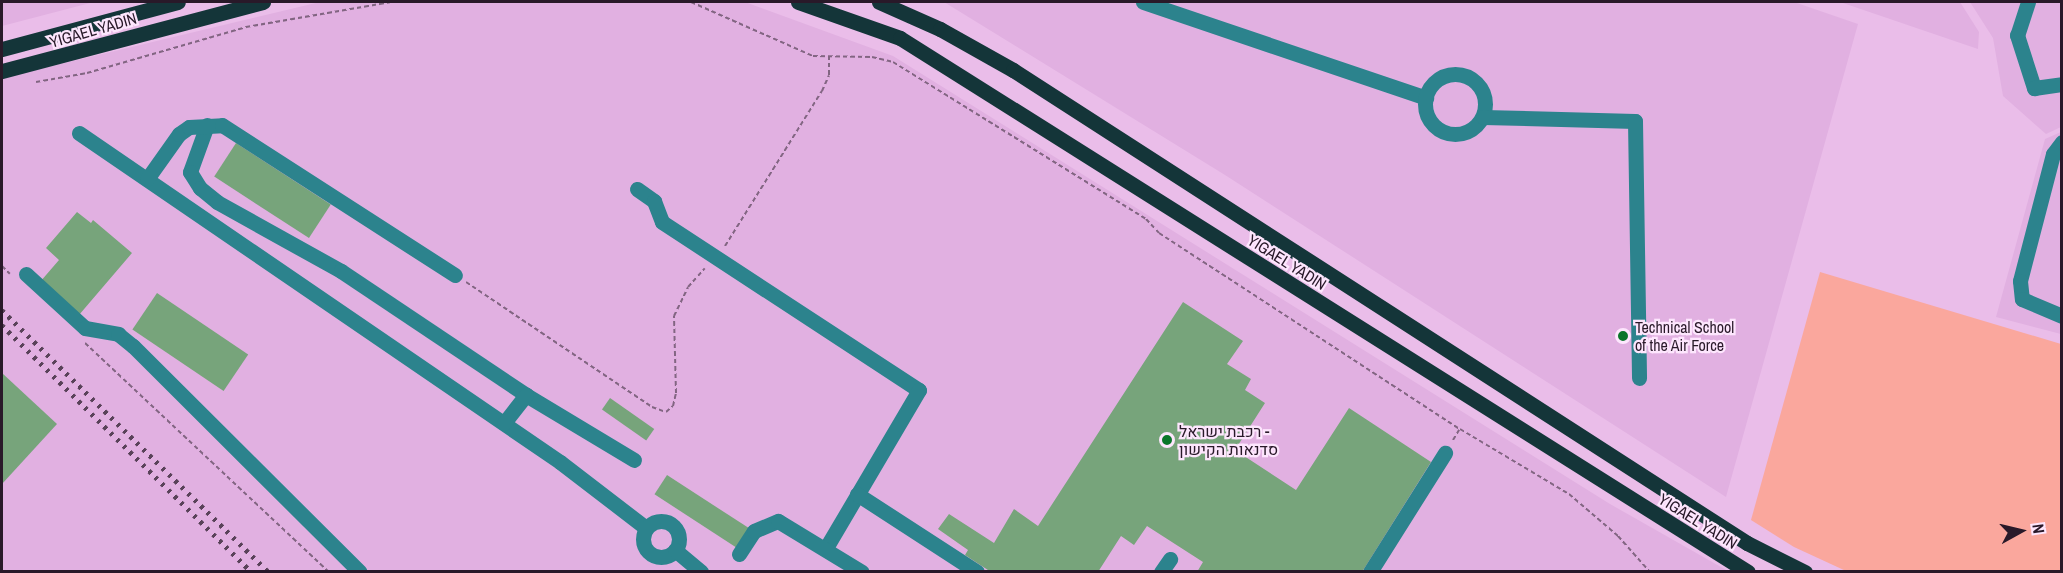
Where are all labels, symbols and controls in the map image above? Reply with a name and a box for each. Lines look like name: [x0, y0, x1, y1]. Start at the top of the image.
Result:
street label: YIGAEL YADIN: [47, 8, 139, 52]
street label: YIGAEL YADIN: [1244, 230, 1330, 294]
place label: Technical School of the Air Force: [1635, 317, 1734, 355]
marker: Technical School of the Air Force: [1616, 329, 1630, 343]
place label: רכבת ישראל - סדנאות הקישון: [1179, 421, 1278, 459]
marker: רכבת ישראל - סדנאות הקישון: [1160, 433, 1174, 447]
street label: YIGAEL YADIN: [1655, 489, 1741, 553]
north arrow: [1991, 501, 2051, 561]
text: N: [2027, 522, 2050, 535]

